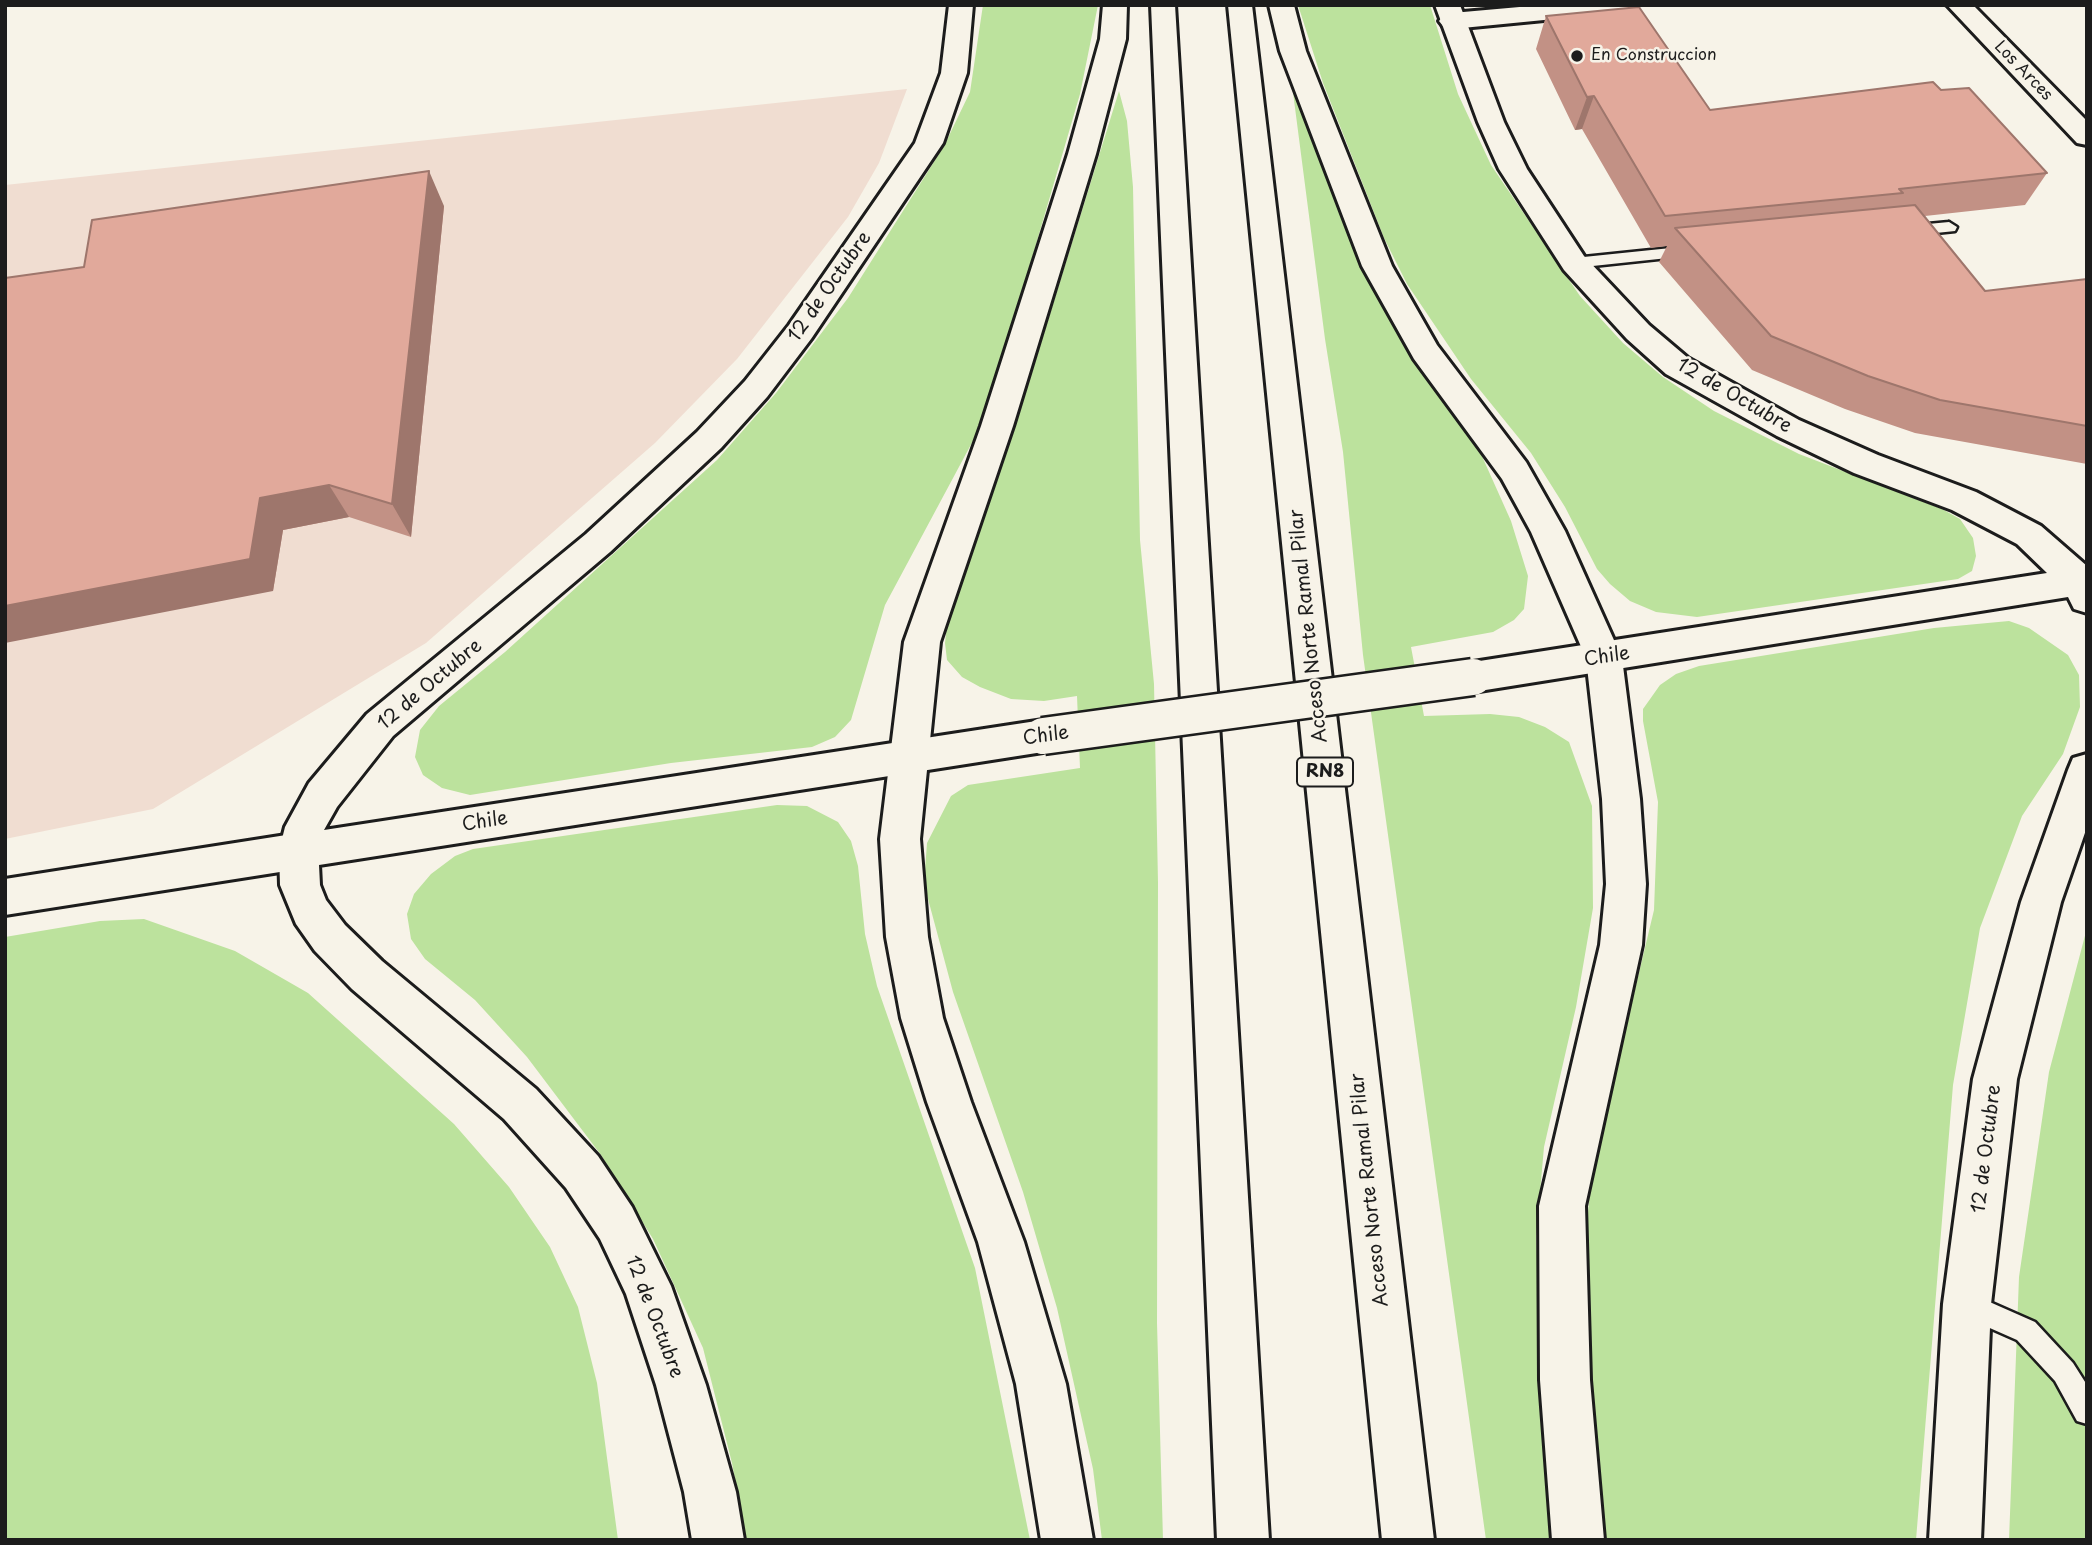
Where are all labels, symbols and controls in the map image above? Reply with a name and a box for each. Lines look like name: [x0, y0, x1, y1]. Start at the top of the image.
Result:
street label: Los Arces: [1990, 37, 2056, 105]
place label: En Construccion: [1591, 46, 1717, 66]
marker: En Construccion: [1569, 48, 1585, 64]
street label: 12 de Octubre: [784, 228, 876, 346]
street label: 12 de Octubre: [1672, 354, 1796, 438]
street label: Acceso Norte Ramal Pilar: [1285, 508, 1333, 744]
street label: 12 de Octubre: [373, 635, 487, 735]
street label: Chile: [1582, 642, 1632, 672]
street label: Chile: [1022, 721, 1070, 751]
road number: RN8: [1297, 758, 1353, 786]
street label: Chile: [460, 807, 510, 837]
street label: Acceso Norte Ramal Pilar: [1346, 1072, 1394, 1308]
street label: 12 de Octubre: [1968, 1084, 2006, 1214]
street label: 12 de Octubre: [620, 1253, 688, 1381]

